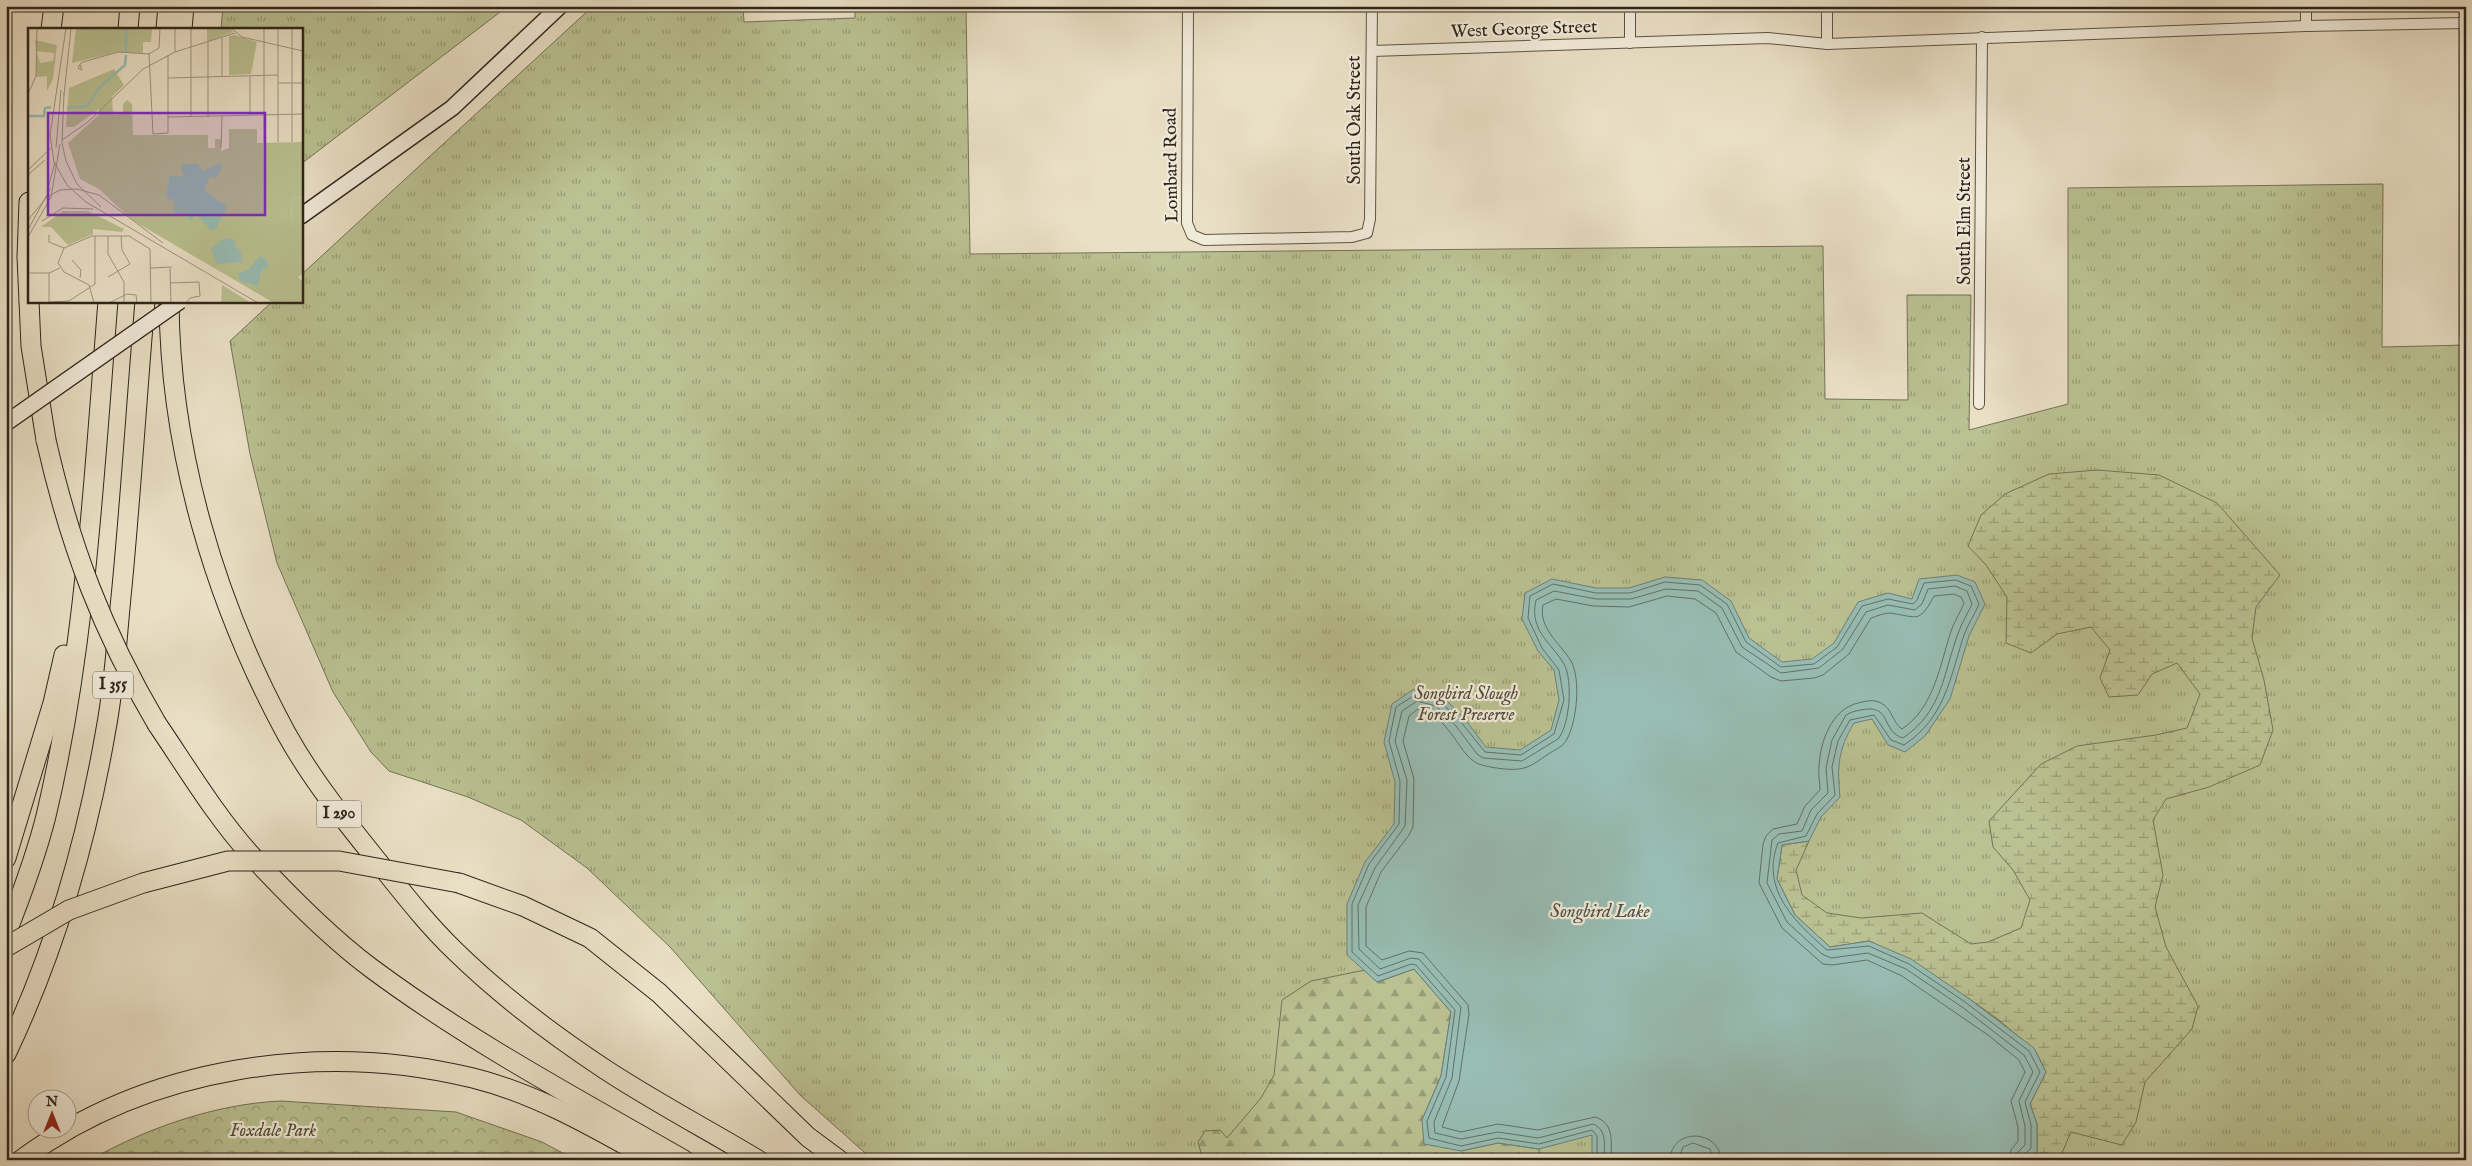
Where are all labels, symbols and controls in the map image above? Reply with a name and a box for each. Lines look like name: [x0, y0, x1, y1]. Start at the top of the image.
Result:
street label: West George Street: [1450, 16, 1598, 44]
inset map: [28, 28, 302, 302]
street label: South Oak Street: [1344, 56, 1367, 184]
street label: Lombard Road: [1159, 107, 1184, 223]
street label: South Elm Street: [1954, 157, 1977, 285]
road number: I 355: [93, 672, 133, 698]
park label: Songbird Slough Forest Preserve: [1414, 683, 1519, 727]
road number: I 290: [316, 801, 362, 828]
water label: Songbird Lake: [1550, 900, 1651, 924]
north arrow: [28, 1088, 78, 1138]
text: N: [45, 1093, 58, 1111]
park label: Foxdale Park: [230, 1120, 316, 1143]

